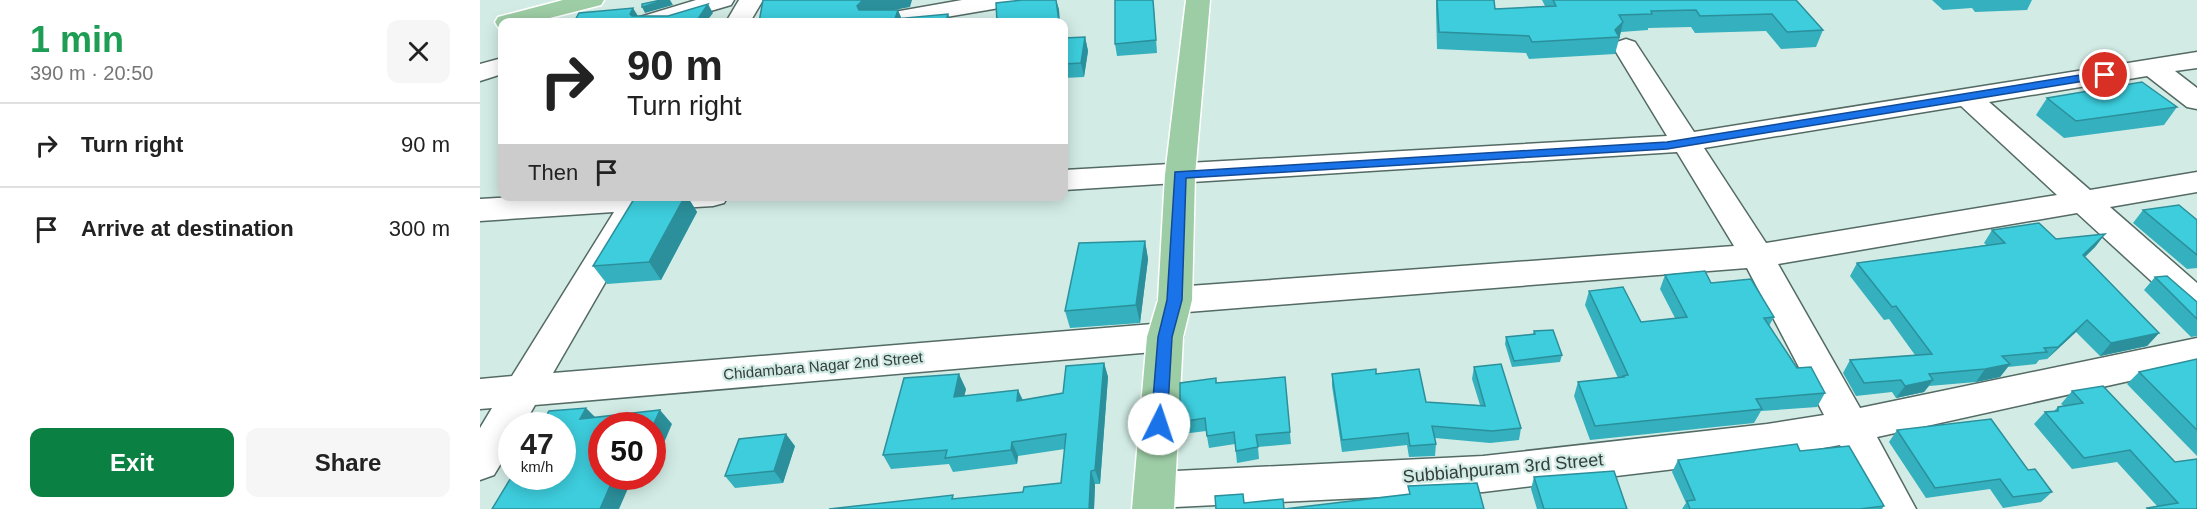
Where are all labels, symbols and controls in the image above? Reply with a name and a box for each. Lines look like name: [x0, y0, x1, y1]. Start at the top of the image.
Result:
text: 1 min: [30, 19, 124, 60]
button: close: [387, 20, 450, 83]
icon: right: [528, 42, 606, 120]
text: 90 m: [627, 42, 723, 89]
pin: [2079, 49, 2130, 100]
icon: arrive: [2088, 58, 2121, 91]
text: 390 m · 20:50: [30, 62, 153, 84]
text: Turn right: [627, 91, 742, 121]
icon: right: [30, 129, 63, 162]
text: Turn right: [81, 132, 183, 157]
text: 90 m: [401, 132, 450, 157]
icon: arrive: [590, 156, 623, 189]
text: Then: [528, 160, 578, 185]
icon: arrive: [30, 213, 63, 246]
text: Arrive at destination: [81, 216, 294, 241]
text: 300 m: [389, 216, 450, 241]
street label: Chidambara Nagar 2nd Street: [723, 348, 924, 383]
position arrow: [1127, 392, 1191, 456]
speed limit sign: 50: [588, 412, 666, 490]
text: 47: [520, 427, 554, 460]
button: Exit: [30, 428, 234, 497]
button: Share: [246, 428, 450, 497]
street label: Subbiahpuram 3rd Street: [1402, 449, 1604, 487]
text: km/h: [521, 458, 553, 475]

